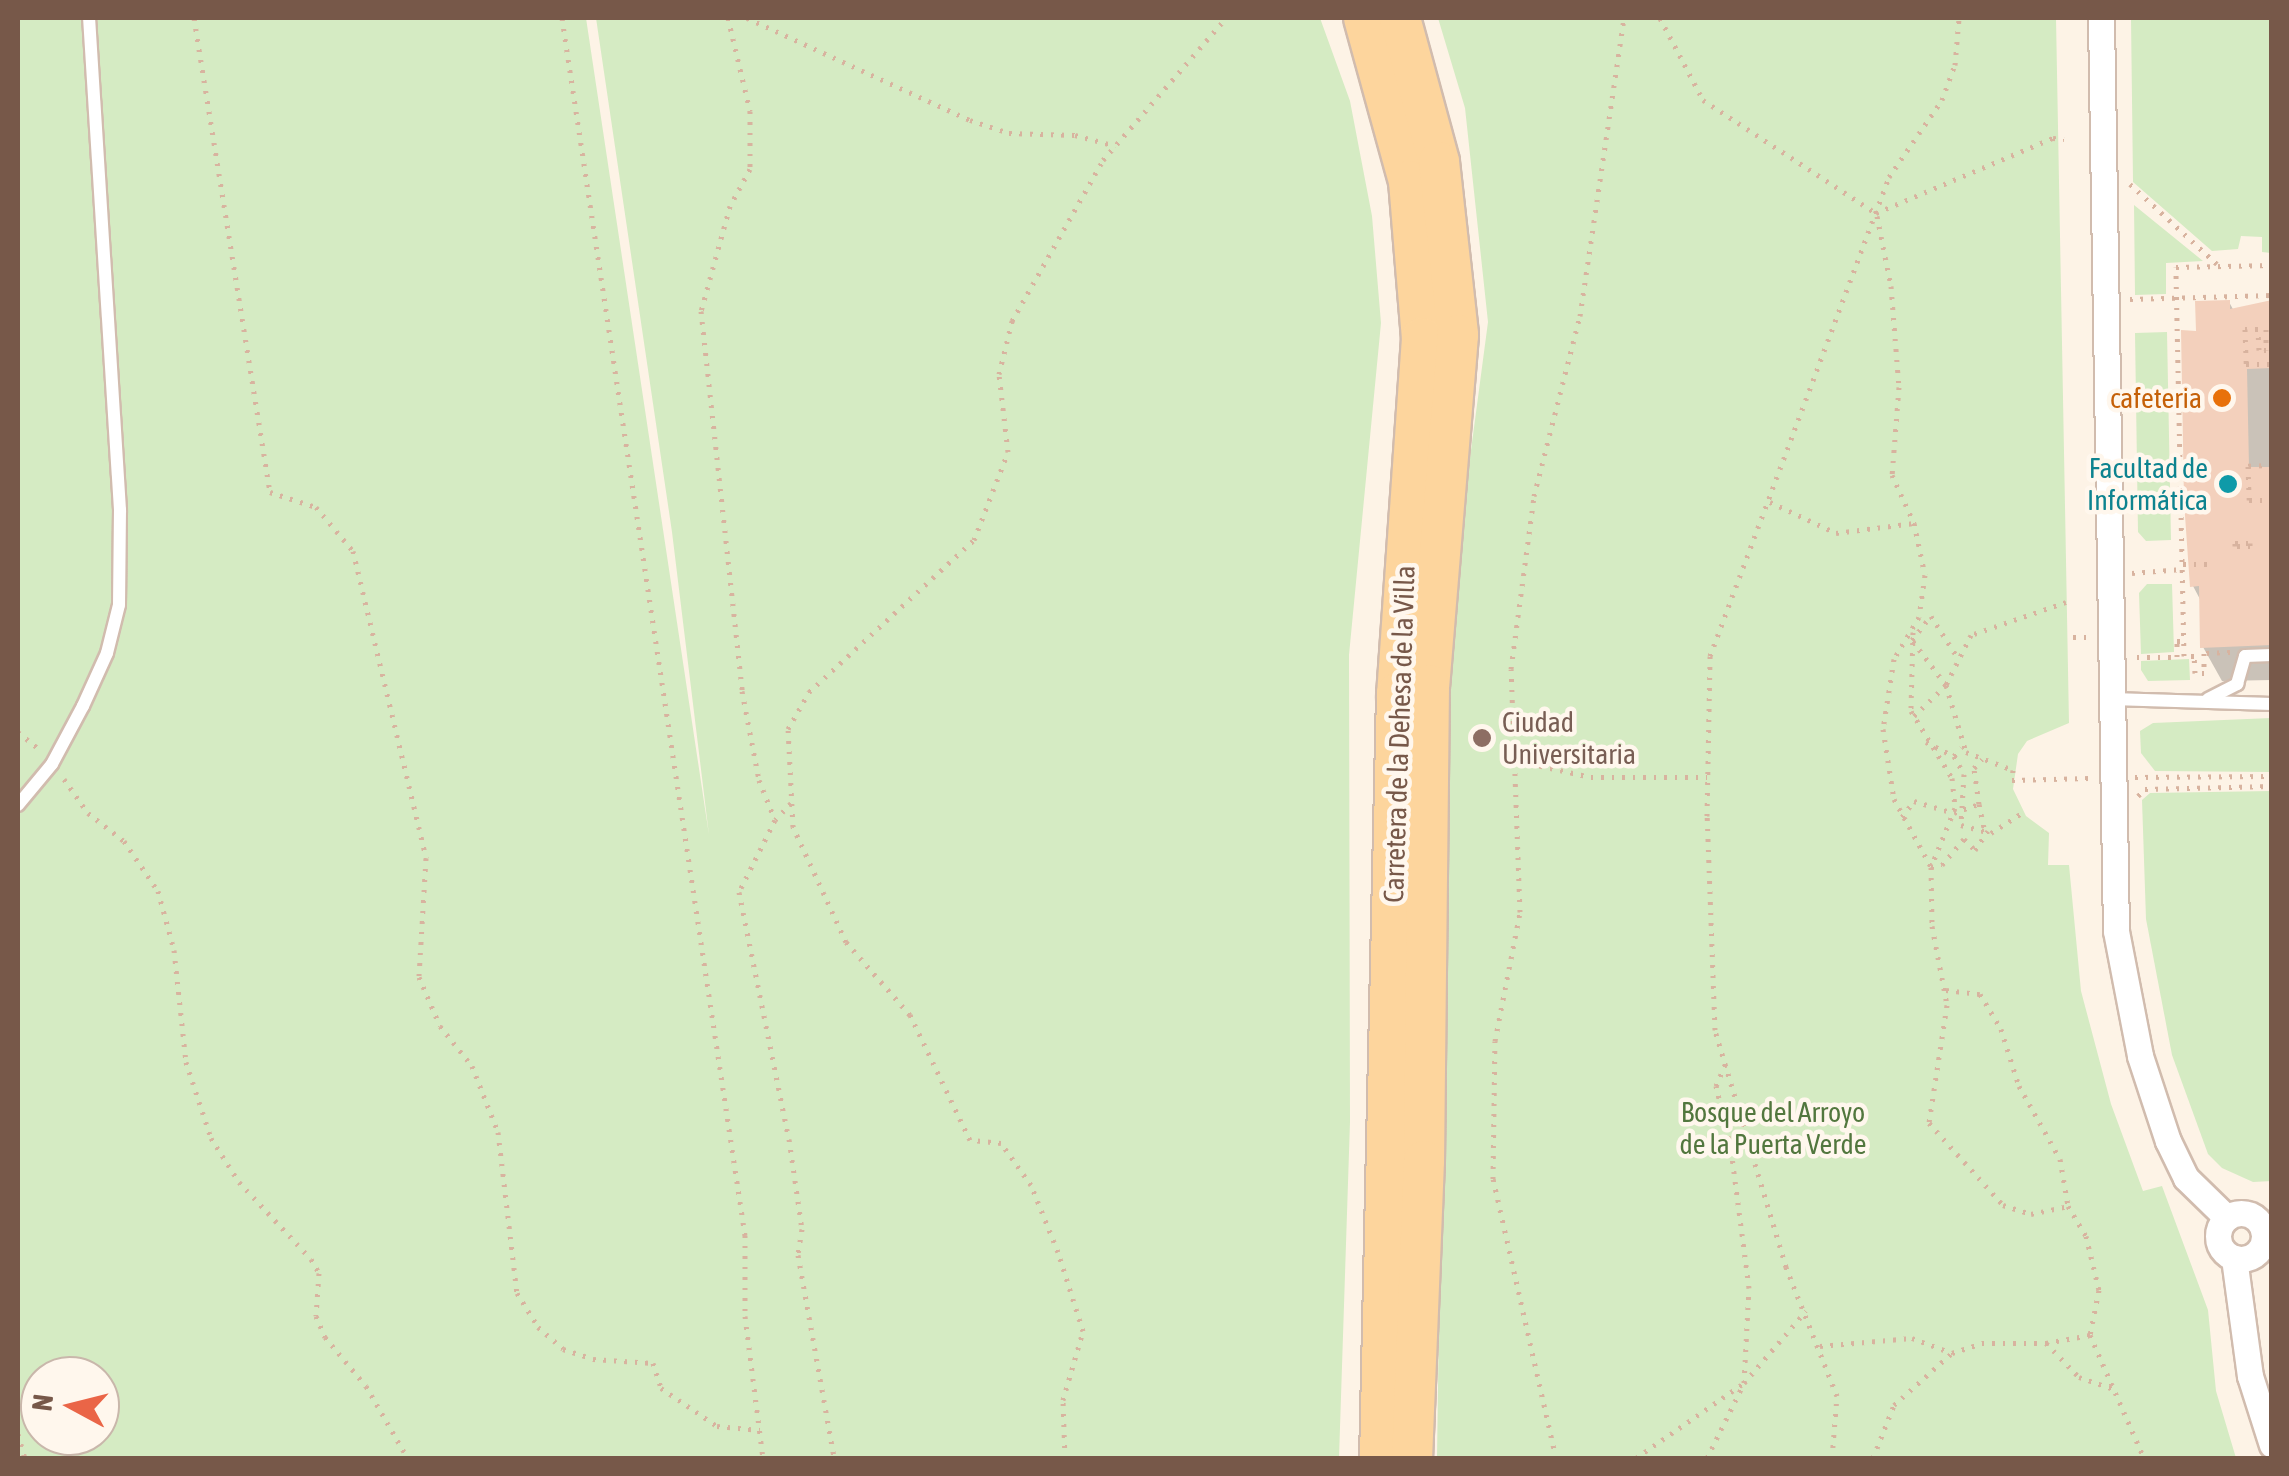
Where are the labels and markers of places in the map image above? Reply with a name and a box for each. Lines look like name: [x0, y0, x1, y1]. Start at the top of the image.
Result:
place label: cafeteria: [2110, 381, 2202, 415]
marker: cafeteria: [2211, 387, 2233, 409]
place label: Facultad de Informática: [2087, 451, 2208, 517]
marker: Facultad de Informática: [2217, 473, 2239, 495]
place label: Ciudad Universitaria: [1502, 705, 1636, 771]
marker: Ciudad Universitaria: [1471, 727, 1493, 749]

